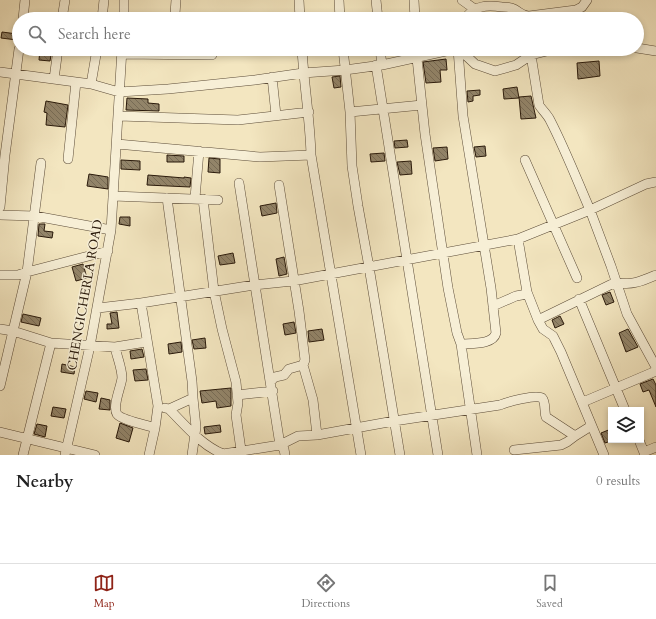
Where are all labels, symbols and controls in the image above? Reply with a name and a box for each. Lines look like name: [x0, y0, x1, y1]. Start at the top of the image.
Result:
search box: [12, 12, 644, 56]
icon: search: [26, 23, 48, 45]
text: Search here: [58, 24, 131, 44]
street label: CHENGICHERLA ROAD: [63, 218, 107, 372]
map controls: [608, 407, 644, 443]
button: layers: [608, 407, 644, 443]
text: Nearby: [16, 470, 73, 493]
text: 0 results: [596, 472, 640, 490]
tab: Map: [93, 572, 115, 611]
tab: Directions: [301, 572, 350, 611]
tab: Saved: [536, 572, 563, 611]

